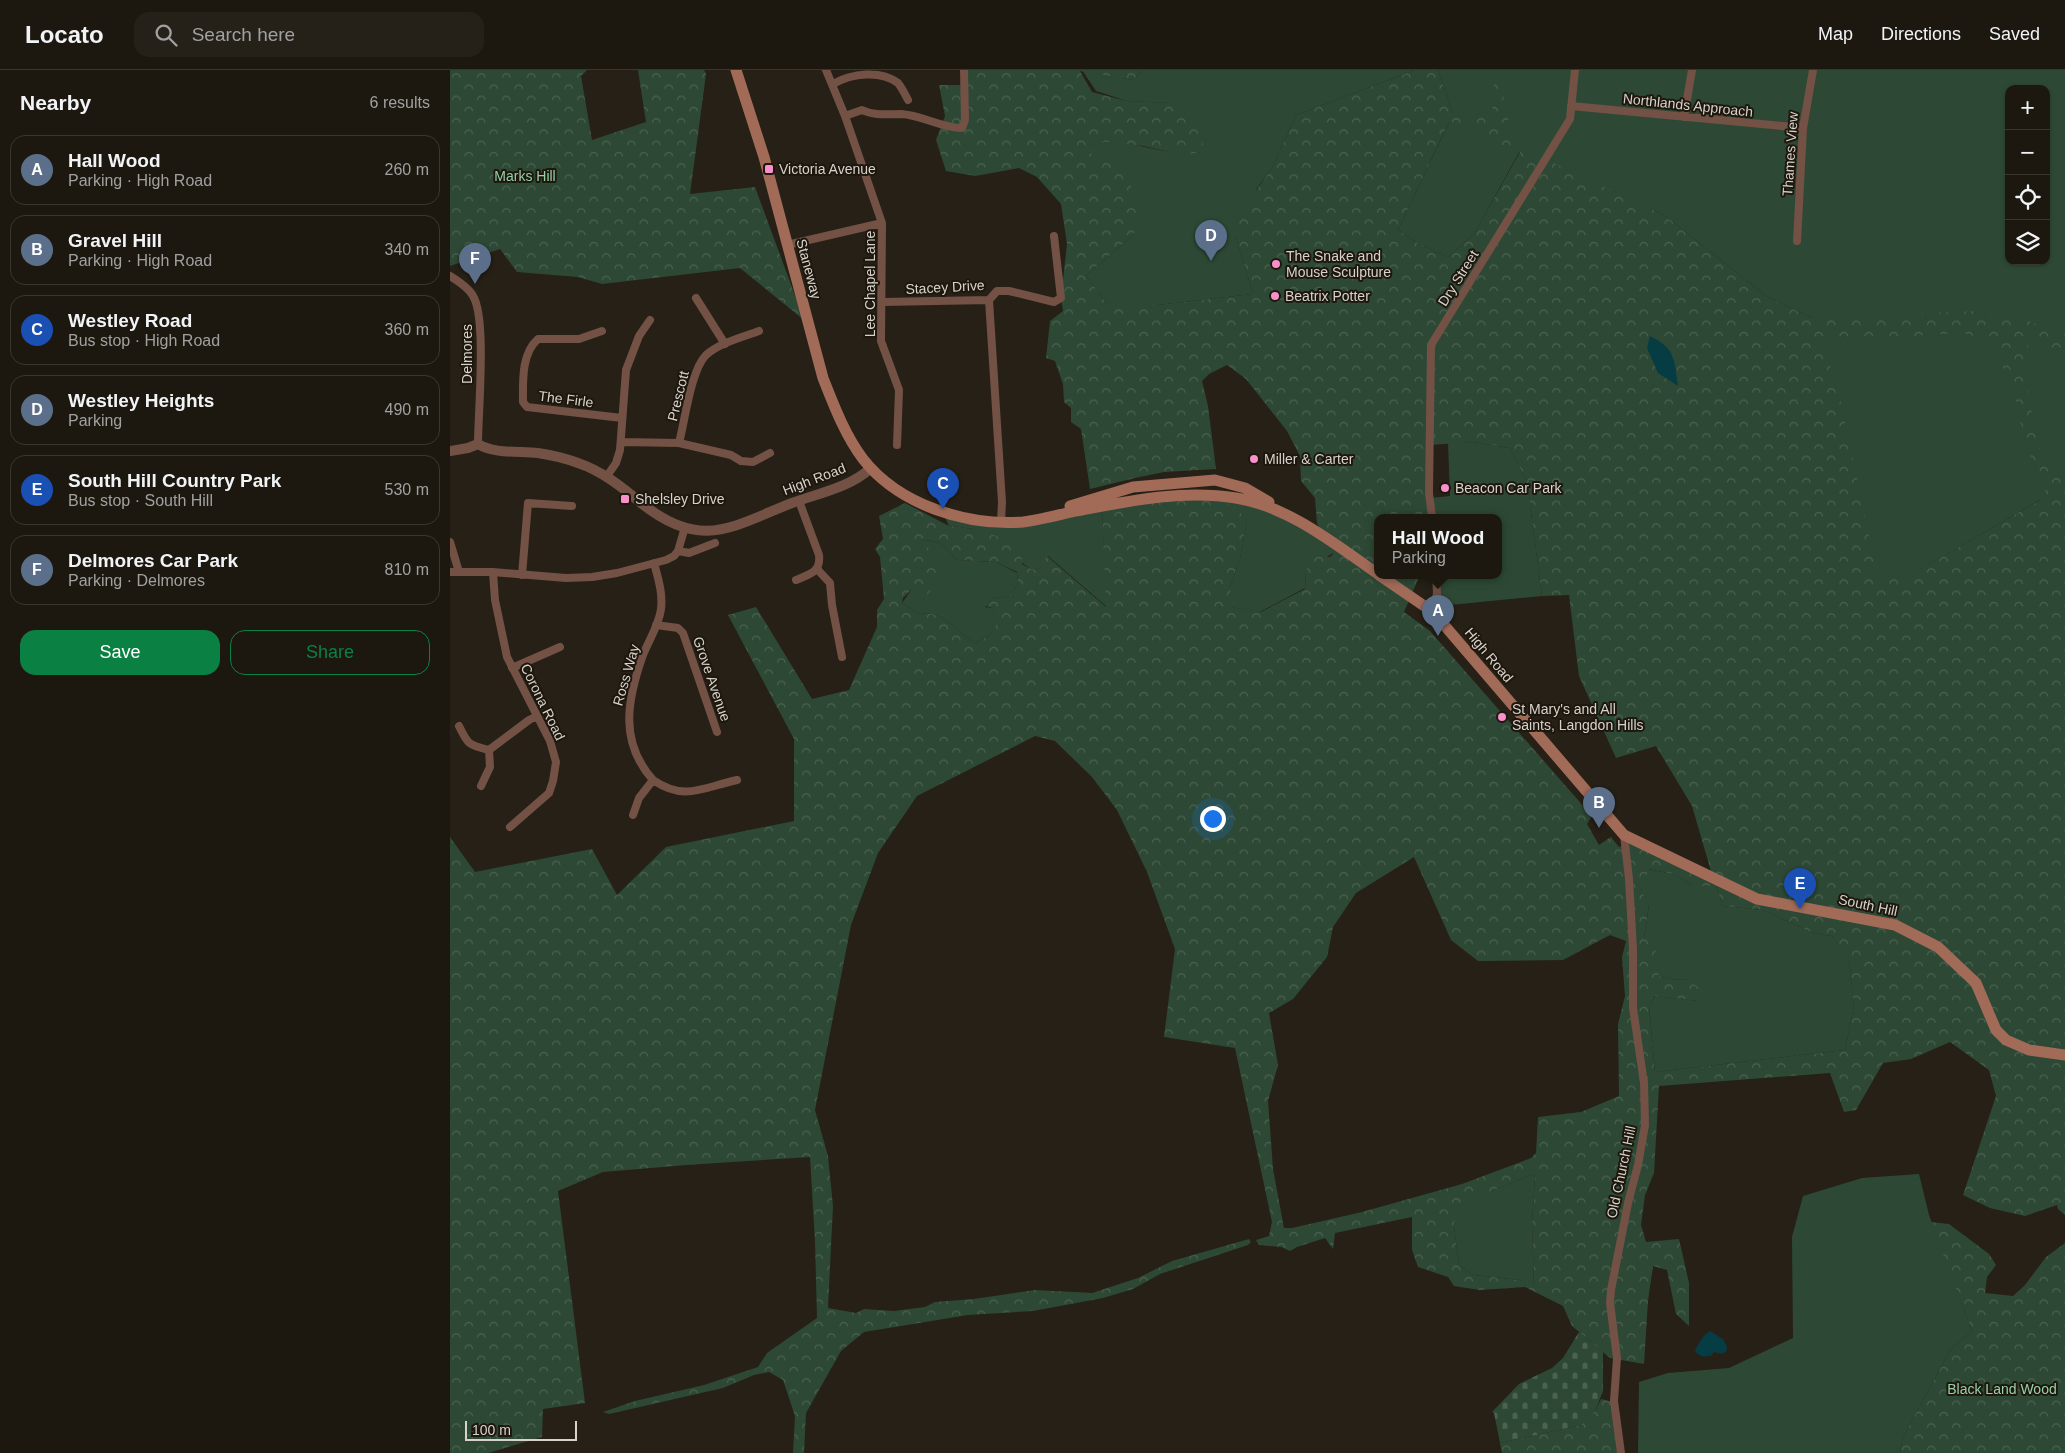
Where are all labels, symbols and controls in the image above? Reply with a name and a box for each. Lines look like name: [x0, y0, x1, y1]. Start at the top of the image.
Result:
search box: [134, 12, 484, 57]
text: Locato: [25, 21, 104, 48]
icon: search: [152, 21, 180, 49]
text: Search here: [192, 24, 295, 45]
text: Map: [1818, 24, 1853, 44]
text: Directions: [1881, 24, 1961, 44]
text: Saved: [1989, 24, 2040, 44]
map controls: [2005, 85, 2050, 265]
button: +: [2005, 85, 2050, 130]
street label: Northlands Approach: [1622, 90, 1754, 120]
text: Nearby: [20, 91, 91, 114]
text: 6 results: [370, 94, 430, 111]
street label: Thames View: [1779, 110, 1801, 197]
button: −: [2005, 130, 2050, 175]
text: Hall Wood: [68, 150, 161, 171]
text: A: [31, 161, 43, 178]
text: 260 m: [385, 161, 429, 178]
place label: Victoria Avenue: [779, 161, 876, 177]
marker: Victoria Avenue: [763, 163, 775, 175]
park label: Marks Hill: [494, 168, 556, 184]
text: Parking · High Road: [68, 172, 212, 189]
button: locate: [2005, 175, 2050, 220]
pin: D: [1195, 220, 1227, 261]
button: layers: [2005, 220, 2050, 265]
text: Gravel Hill: [68, 230, 162, 251]
street label: Lee Chapel Lane: [862, 230, 878, 337]
street label: Staneway: [793, 237, 825, 301]
text: B: [31, 241, 43, 258]
text: 340 m: [385, 241, 429, 258]
pin: F: [459, 243, 491, 284]
street label: Dry Street: [1435, 247, 1482, 309]
place label: The Snake and Mouse Sculpture: [1286, 248, 1391, 280]
text: Parking · High Road: [68, 252, 212, 269]
marker: The Snake and Mouse Sculpture: [1270, 258, 1282, 270]
street label: Stacey Drive: [905, 277, 985, 297]
place label: Beatrix Potter: [1285, 288, 1370, 304]
marker: Beatrix Potter: [1269, 290, 1281, 302]
text: Westley Road: [68, 310, 192, 331]
text: C: [31, 321, 43, 338]
text: 360 m: [385, 321, 429, 338]
street label: Delmores: [459, 324, 475, 384]
text: Bus stop · High Road: [68, 332, 220, 349]
street label: Prescott: [664, 369, 692, 423]
street label: The Firle: [538, 388, 595, 410]
text: Westley Heights: [68, 390, 214, 411]
text: D: [31, 401, 43, 418]
text: 490 m: [385, 401, 429, 418]
text: Parking: [68, 412, 122, 429]
place label: Miller & Carter: [1264, 451, 1354, 467]
marker: Miller & Carter: [1248, 453, 1260, 465]
street label: High Road: [780, 460, 848, 498]
pin: C: [927, 468, 959, 509]
text: South Hill Country Park: [68, 470, 281, 491]
place label: Beacon Car Park: [1455, 480, 1563, 496]
text: E: [32, 481, 42, 498]
text: 530 m: [385, 481, 429, 498]
marker: Beacon Car Park: [1439, 482, 1451, 494]
place label: Shelsley Drive: [635, 491, 725, 507]
text: Bus stop · South Hill: [68, 492, 213, 509]
marker: Shelsley Drive: [619, 493, 631, 505]
popup: [1374, 514, 1502, 579]
text: Hall Wood: [1392, 527, 1484, 548]
text: Parking: [1392, 549, 1446, 566]
text: Delmores Car Park: [68, 550, 238, 571]
text: F: [32, 561, 42, 578]
text: 810 m: [385, 561, 429, 578]
text: Parking · Delmores: [68, 572, 205, 589]
pin: A: [1422, 595, 1454, 636]
street label: High Road: [1462, 625, 1516, 685]
button: Save: [20, 630, 220, 675]
button: Share: [230, 630, 430, 675]
street label: Grove Avenue: [690, 635, 734, 724]
street label: Ross Way: [610, 642, 642, 708]
street label: Corona Road: [518, 661, 568, 743]
place label: St Mary's and All Saints, Langdon Hills: [1512, 701, 1644, 733]
marker: St Mary's and All Saints, Langdon Hills: [1496, 711, 1508, 723]
pin: B: [1583, 787, 1615, 828]
your location: [1200, 806, 1226, 832]
pin: E: [1784, 868, 1816, 909]
street label: South Hill: [1837, 891, 1899, 919]
street label: Old Church Hill: [1603, 1124, 1639, 1220]
park label: Black Land Wood: [1947, 1381, 2057, 1397]
scale bar: [465, 1418, 578, 1441]
text: 100 m: [472, 1422, 511, 1438]

